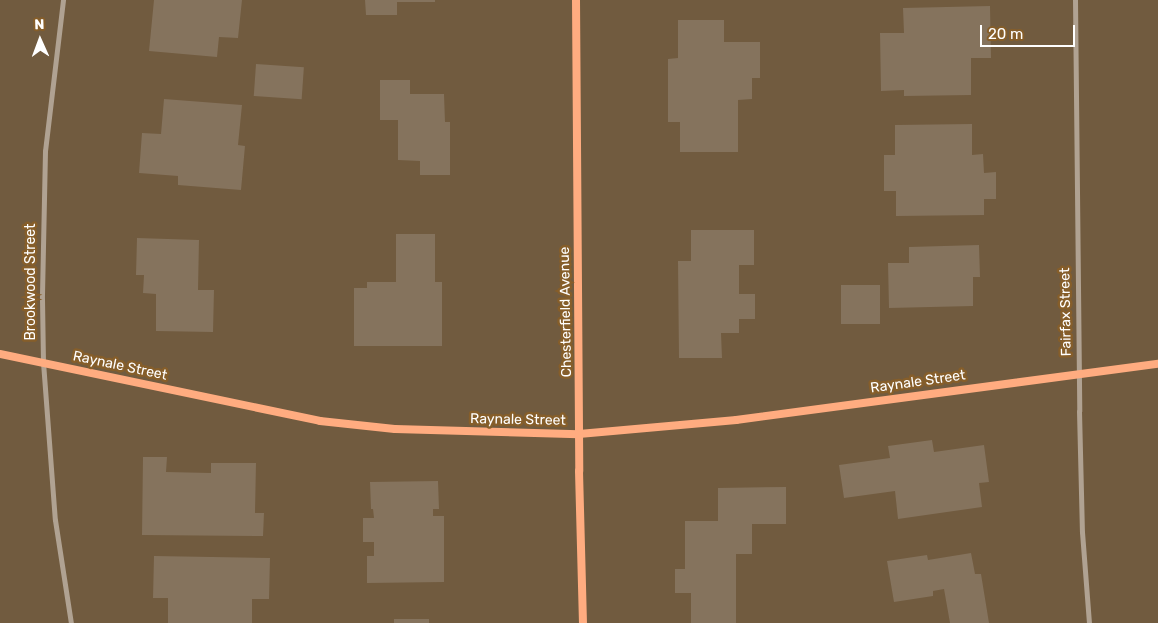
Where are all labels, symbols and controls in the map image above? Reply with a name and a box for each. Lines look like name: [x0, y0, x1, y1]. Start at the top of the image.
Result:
north arrow: [15, 15, 65, 65]
scale bar: [983, 15, 1078, 47]
text: N: [34, 16, 45, 33]
text: 20 m: [988, 25, 1023, 43]
street label: Brookwood Street: [23, 223, 39, 341]
street label: Chesterfield Avenue: [556, 246, 576, 378]
street label: Fairfax Street: [1057, 268, 1075, 356]
street label: Raynale Street: [71, 348, 169, 384]
street label: Raynale Street: [869, 367, 967, 397]
street label: Raynale Street: [470, 411, 566, 429]

